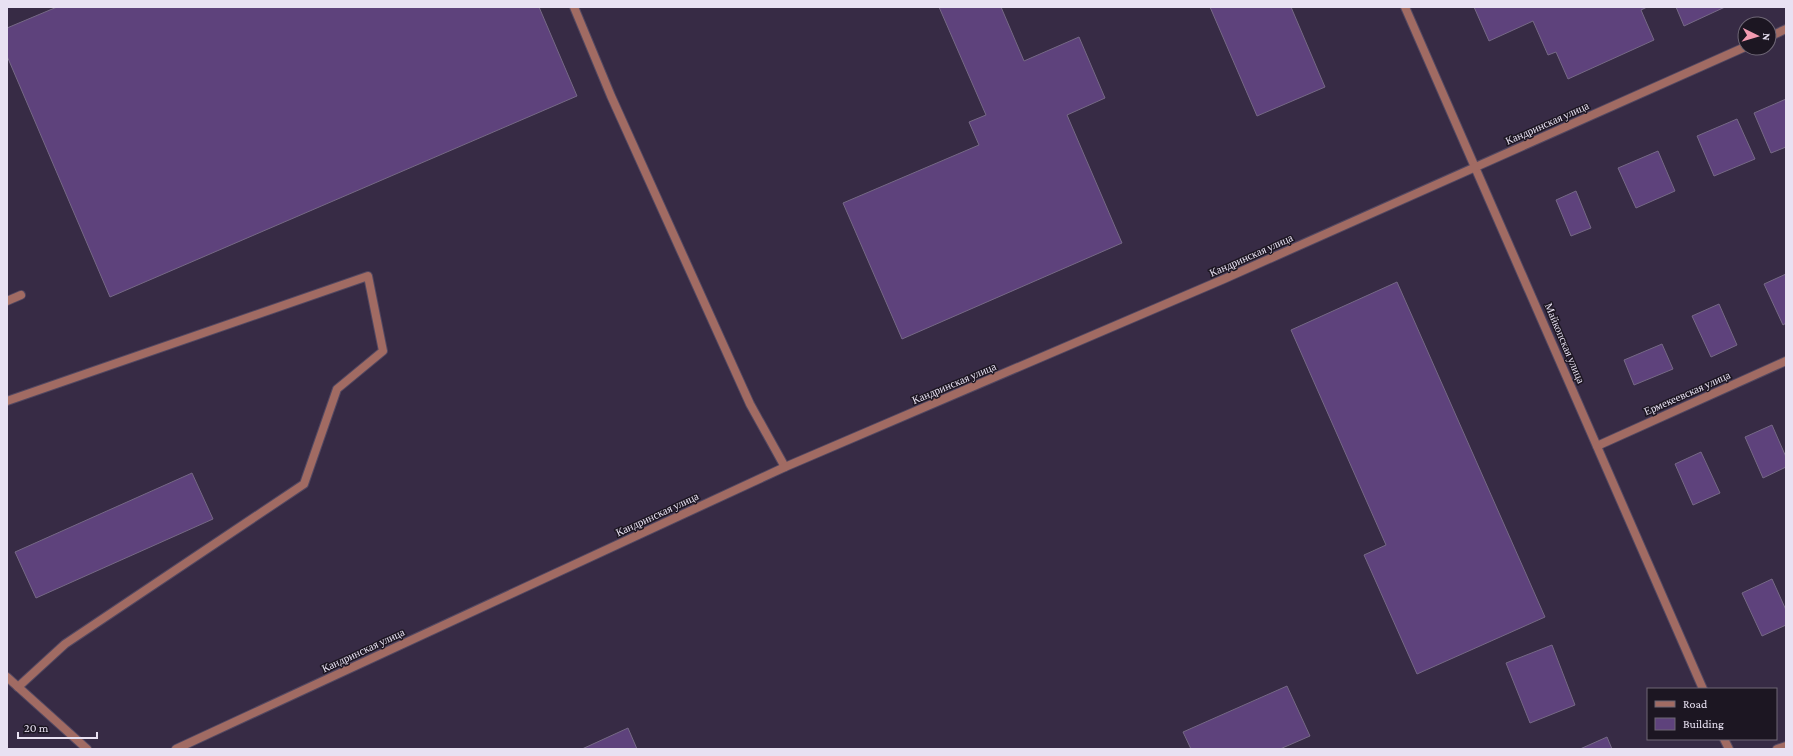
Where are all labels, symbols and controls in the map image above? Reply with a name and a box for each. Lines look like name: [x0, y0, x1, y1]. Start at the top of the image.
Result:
north arrow: [1737, 16, 1777, 56]
text: N: [1761, 33, 1773, 42]
street label: Кандринская улица: [1503, 99, 1591, 147]
street label: Кандринская улица: [1207, 231, 1295, 279]
street label: Майкопская улица: [1543, 301, 1587, 385]
street label: Кандринская улица: [910, 360, 998, 406]
street label: Ермекеевская улица: [1642, 369, 1732, 417]
street label: Кандринская улица: [614, 489, 700, 538]
street label: Кандринская улица: [320, 625, 406, 674]
legend: [1647, 688, 1777, 740]
text: Road: [1683, 697, 1708, 711]
scale bar: [18, 714, 97, 740]
text: Building: [1683, 717, 1724, 731]
text: 20 m: [24, 721, 49, 735]

